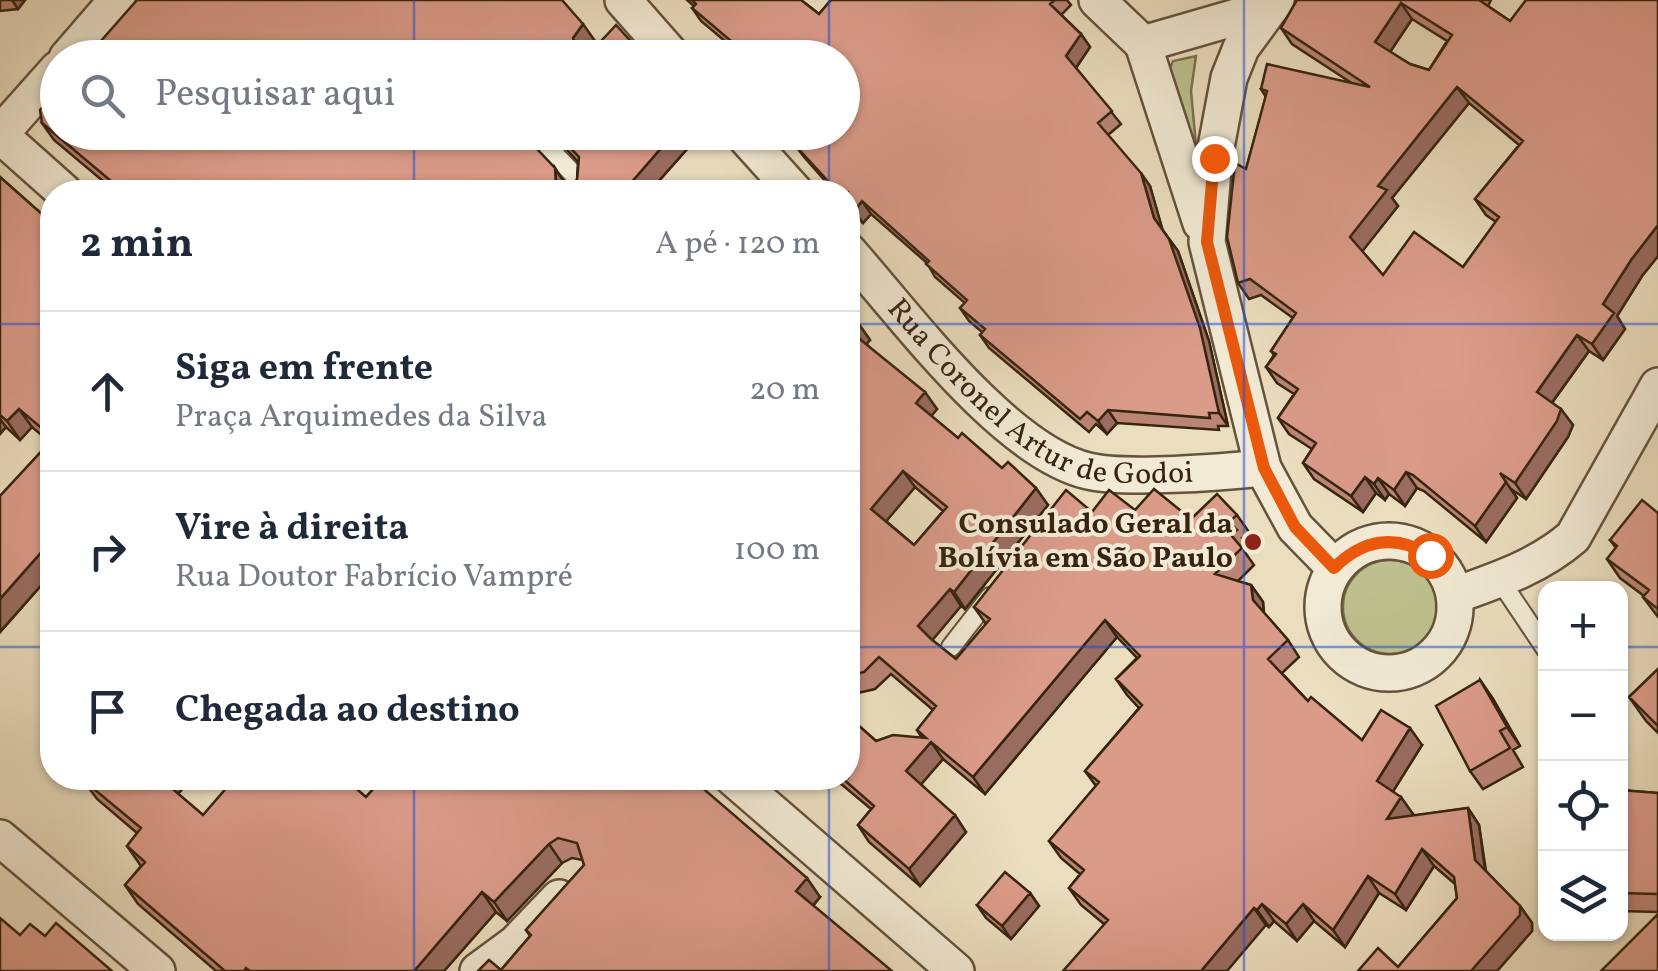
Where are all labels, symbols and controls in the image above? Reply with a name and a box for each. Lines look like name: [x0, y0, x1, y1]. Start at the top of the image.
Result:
search box: [40, 40, 860, 150]
icon: search: [75, 68, 130, 123]
text: Pesquisar aqui: [155, 69, 395, 122]
route end: [1192, 136, 1238, 182]
text: 2 min: [80, 216, 193, 275]
text: A pé · 120 m: [655, 223, 820, 267]
street label: Rua Coronel Artur de Godoi: [876, 290, 1194, 496]
text: Siga em frente: [175, 343, 433, 396]
icon: ahead: [80, 364, 135, 419]
text: 20 m: [749, 369, 820, 413]
text: Praça Arquimedes da Silva: [175, 396, 548, 440]
text: Vire à direita: [175, 503, 409, 556]
place label: Consulado Geral da Bolívia em São Paulo: [938, 504, 1233, 580]
icon: right: [80, 524, 135, 579]
text: 100 m: [734, 529, 820, 573]
marker: Consulado Geral da Bolívia em São Paulo: [1242, 531, 1264, 553]
route start: [1408, 533, 1454, 579]
text: Rua Doutor Fabrício Vampré: [175, 556, 573, 600]
map controls: [1538, 581, 1628, 941]
button: +: [1538, 581, 1628, 671]
button: −: [1538, 671, 1628, 761]
icon: arrive: [80, 684, 135, 739]
text: Chegada ao destino: [175, 685, 520, 738]
button: locate: [1538, 761, 1628, 851]
button: layers: [1538, 851, 1628, 941]

